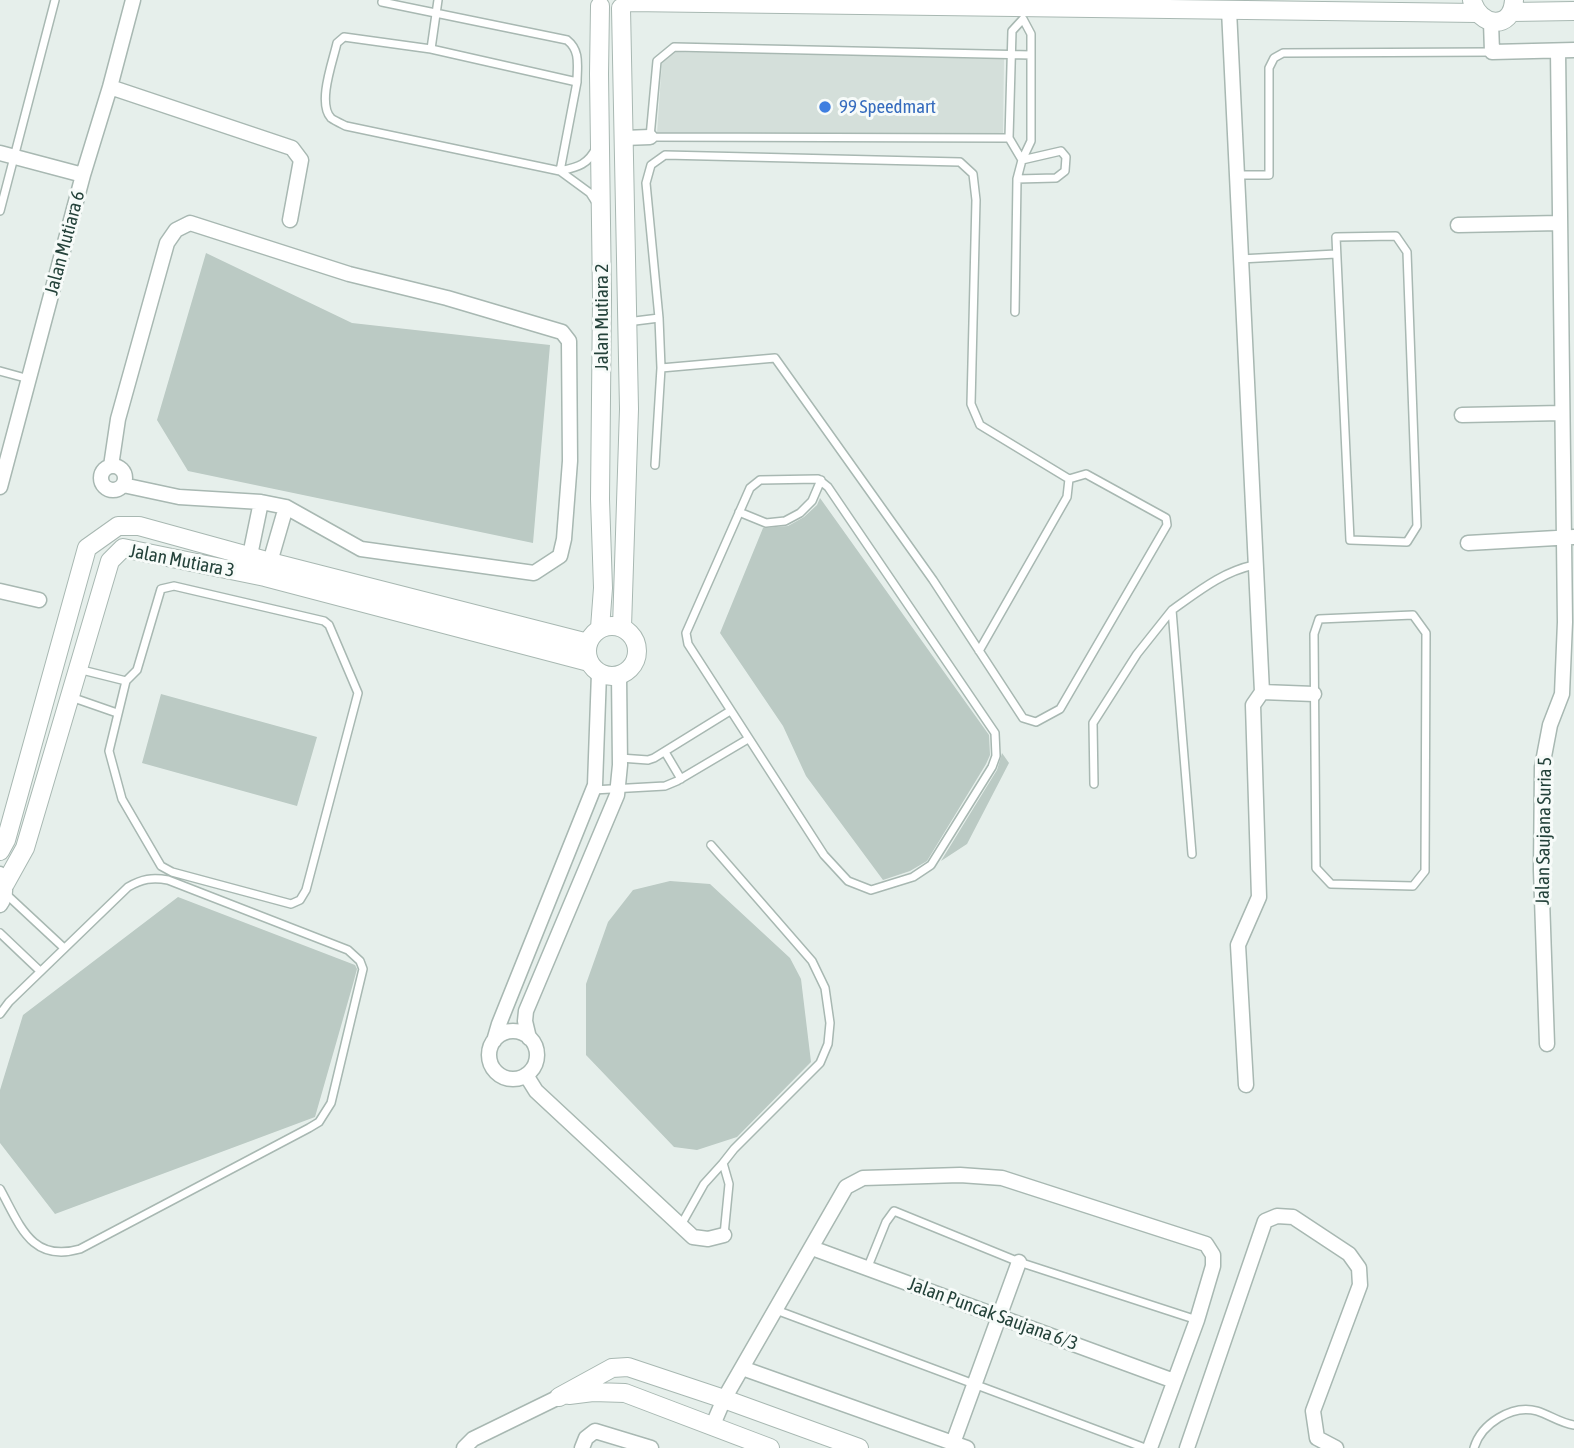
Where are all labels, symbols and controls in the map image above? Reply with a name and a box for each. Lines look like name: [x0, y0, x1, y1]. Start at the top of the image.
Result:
place label: 99 Speedmart: [839, 96, 936, 118]
marker: 99 Speedmart: [817, 99, 833, 115]
street label: Jalan Mutiara 6: [40, 188, 90, 298]
street label: Jalan Mutiara 2: [591, 264, 613, 370]
street label: Jalan Mutiara 3: [127, 540, 237, 582]
street label: Jalan Saujana Suria 5: [1531, 757, 1557, 905]
street label: Jalan Puncak Saujana 6/3: [905, 1273, 1081, 1355]

